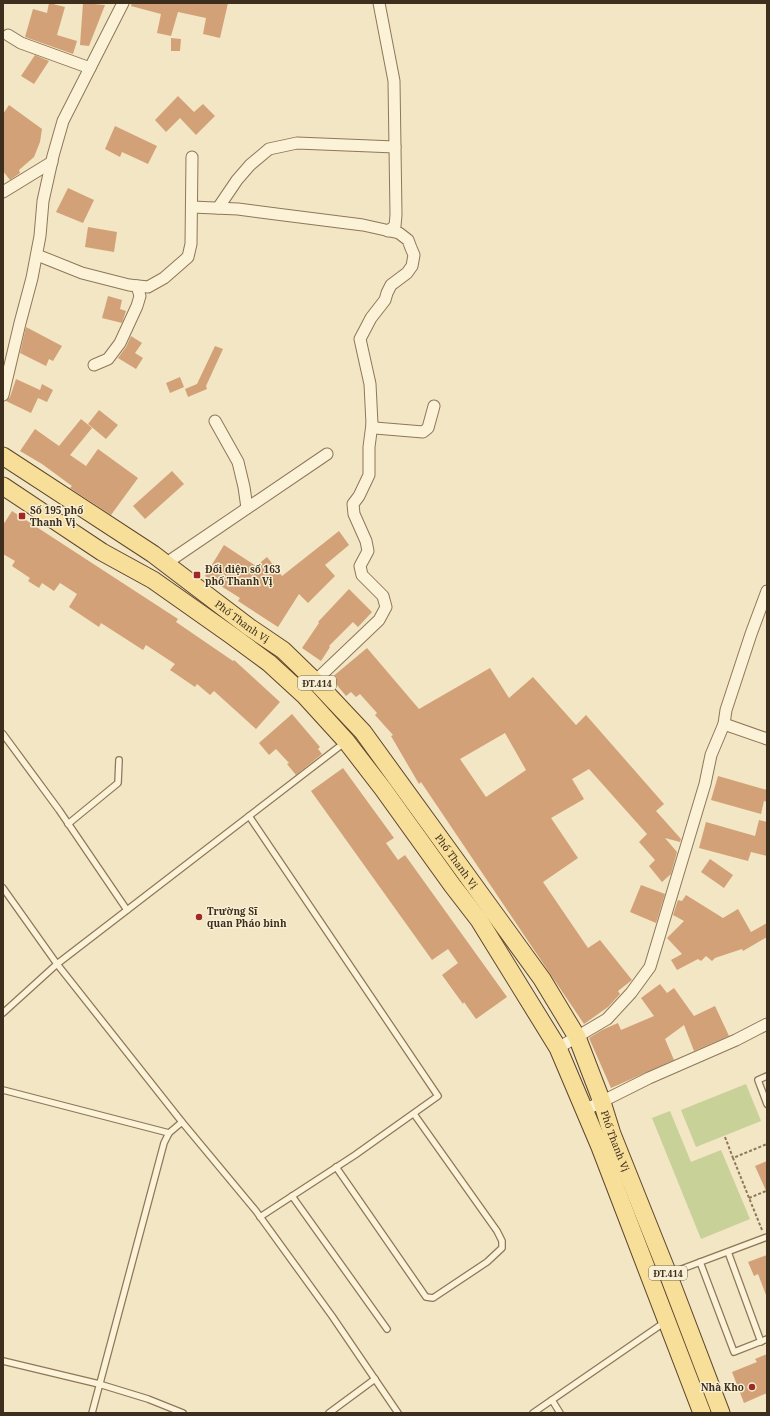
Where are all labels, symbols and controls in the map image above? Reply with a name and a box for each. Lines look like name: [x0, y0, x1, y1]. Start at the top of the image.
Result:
place label: Số 195 phố Thanh Vị: [30, 503, 83, 529]
marker: Số 195 phố Thanh Vị: [17, 511, 27, 521]
place label: Đối diện số 163 phố Thanh Vị: [205, 562, 281, 588]
marker: Đối diện số 163 phố Thanh Vị: [192, 570, 202, 580]
street label: Phố Thanh Vị: [212, 597, 273, 646]
road number: ĐT.414: [298, 676, 336, 690]
street label: Phố Thanh Vị: [432, 831, 482, 892]
place label: Trường Sĩ quan Pháo binh: [207, 904, 287, 930]
marker: Trường Sĩ quan Pháo binh: [194, 912, 204, 922]
street label: Phố Thanh Vị: [598, 1109, 634, 1174]
road number: ĐT.414: [649, 1266, 687, 1280]
place label: Nhà Kho: [701, 1380, 744, 1394]
marker: Nhà Kho: [747, 1382, 757, 1392]

